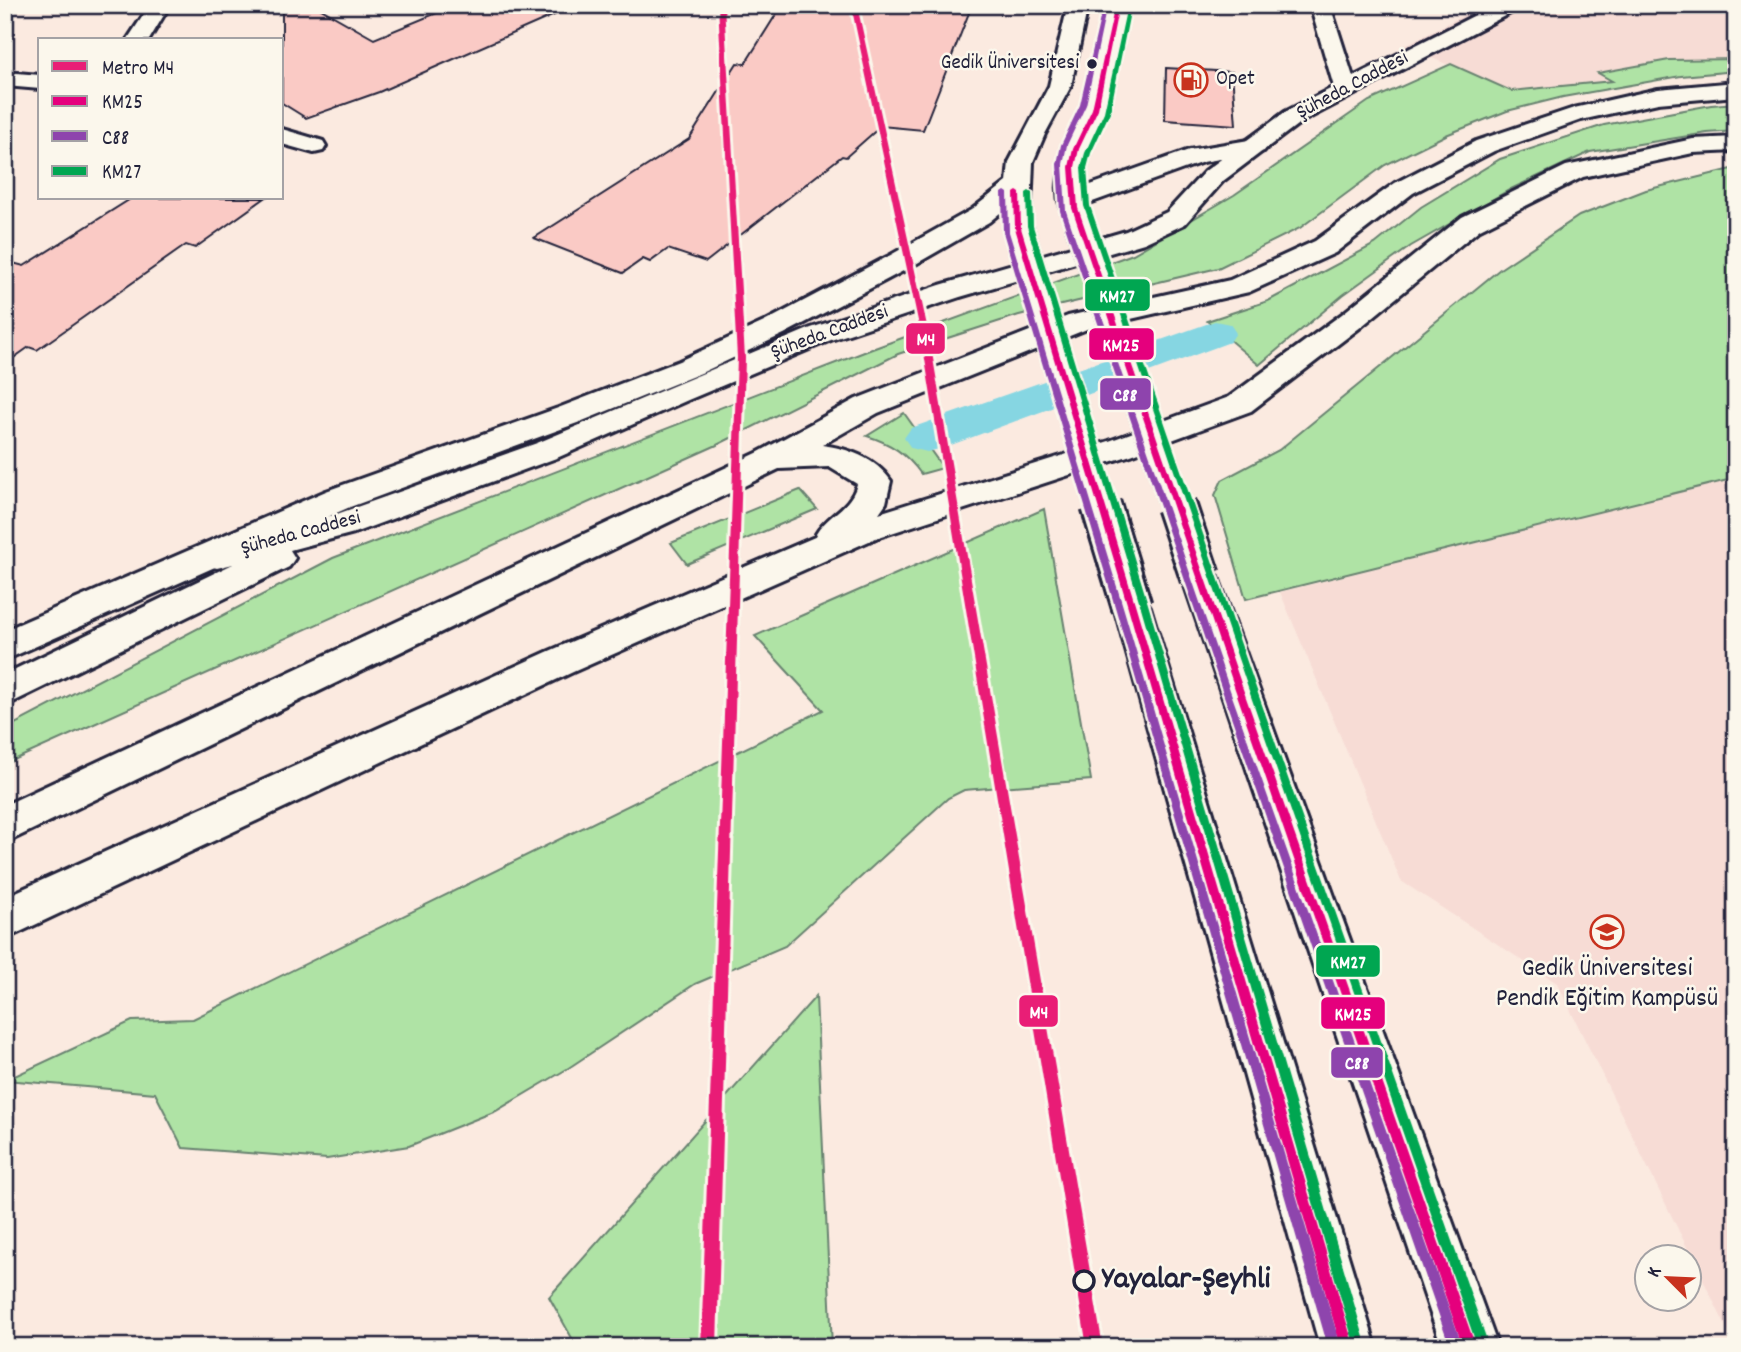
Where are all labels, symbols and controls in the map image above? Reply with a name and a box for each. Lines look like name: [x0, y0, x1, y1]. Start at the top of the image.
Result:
legend: [38, 38, 284, 200]
street label: Şüheda Caddesi: [1292, 44, 1414, 128]
place label: Gedik Üniversitesi: [941, 49, 1079, 79]
text: Metro M4: [102, 55, 174, 85]
marker: Gedik Üniversitesi: [1085, 57, 1099, 71]
fuel station icon: Opet: [1172, 61, 1210, 99]
place label: Opet: [1216, 65, 1255, 95]
text: KM25: [102, 89, 143, 119]
text: C88: [102, 125, 129, 155]
text: KM27: [102, 159, 141, 189]
line badge: KM27: [1084, 278, 1151, 312]
text: KM27: [1099, 285, 1135, 312]
street label: Şüheda Caddesi: [767, 298, 893, 368]
line badge: M4: [905, 322, 946, 355]
line badge: KM25: [1088, 327, 1155, 361]
text: M4: [916, 328, 936, 355]
text: KM25: [1102, 334, 1140, 361]
line badge: C88: [1099, 377, 1152, 411]
text: C88: [1113, 384, 1138, 411]
street label: Şüheda Caddesi: [238, 504, 364, 564]
school or university icon: Gedik Üniversitesi Pendik Eğitim Kampüsü: [1588, 913, 1626, 951]
line badge: KM27: [1315, 944, 1381, 978]
text: KM27: [1330, 951, 1366, 978]
place label: Gedik Üniversitesi Pendik Eğitim Kampüsü: [1496, 951, 1718, 1018]
line badge: M4: [1018, 994, 1059, 1028]
line badge: KM25: [1320, 996, 1386, 1030]
text: M4: [1029, 1001, 1049, 1028]
text: KM25: [1334, 1003, 1372, 1030]
line badge: C88: [1330, 1046, 1384, 1079]
text: C88: [1345, 1052, 1370, 1079]
north arrow: [1632, 1244, 1702, 1314]
place label: Yayalar-Şeyhli: [1101, 1258, 1271, 1304]
text: K: [1642, 1263, 1670, 1282]
marker: Yayalar-Şeyhli: [1073, 1270, 1095, 1292]

